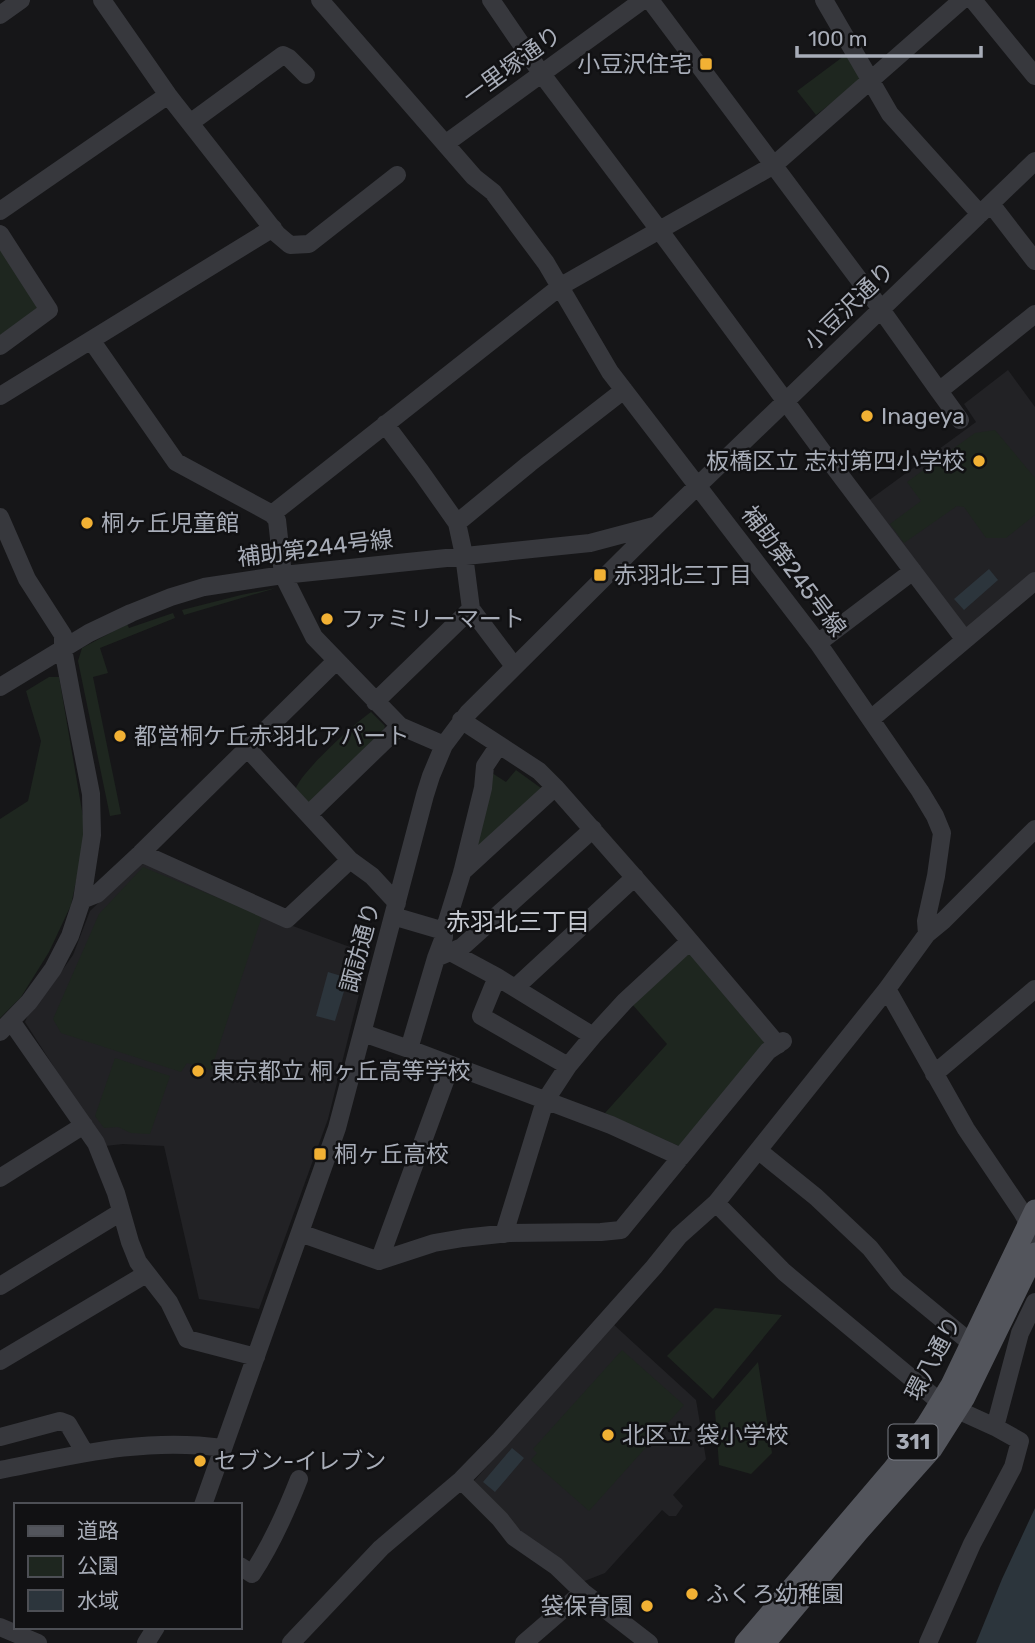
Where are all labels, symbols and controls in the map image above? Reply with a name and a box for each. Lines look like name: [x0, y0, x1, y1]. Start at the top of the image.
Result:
scale bar: [797, 14, 981, 58]
street label: 一里塚通り: [457, 20, 567, 110]
text: 100 m: [808, 26, 867, 51]
place label: 小豆沢住宅: [577, 50, 692, 78]
marker: 小豆沢住宅: [698, 56, 714, 72]
street label: 小豆沢通り: [798, 256, 900, 356]
place label: Inageya: [881, 402, 965, 430]
marker: Inageya: [859, 408, 875, 424]
place label: 板橋区立 志村第四小学校: [706, 447, 965, 475]
marker: 板橋区立 志村第四小学校: [971, 453, 987, 469]
street label: 補助第245号線: [736, 500, 852, 642]
place label: 桐ヶ丘児童館: [101, 509, 239, 537]
marker: 桐ヶ丘児童館: [79, 515, 95, 531]
street label: 補助第244号線: [235, 525, 395, 571]
place label: 赤羽北三丁目: [614, 561, 752, 589]
marker: 赤羽北三丁目: [592, 567, 608, 583]
place label: ファミリーマート: [341, 605, 525, 633]
marker: ファミリーマート: [319, 611, 335, 627]
place label: 都営桐ケ丘赤羽北アパート: [134, 722, 410, 750]
marker: 都営桐ケ丘赤羽北アパート: [112, 728, 128, 744]
street label: 諏訪通り: [335, 899, 385, 995]
district label: 赤羽北三丁目: [446, 908, 590, 936]
place label: 東京都立 桐ヶ丘高等学校: [212, 1057, 471, 1085]
marker: 東京都立 桐ヶ丘高等学校: [190, 1063, 206, 1079]
place label: 桐ヶ丘高校: [334, 1140, 449, 1168]
marker: 桐ヶ丘高校: [312, 1146, 328, 1162]
street label: 環八通り: [899, 1311, 967, 1405]
place label: 北区立 袋小学校: [622, 1421, 789, 1449]
road number: 311: [888, 1424, 937, 1460]
marker: 北区立 袋小学校: [600, 1427, 616, 1443]
place label: セブン-イレブン: [214, 1447, 386, 1475]
marker: セブン-イレブン: [192, 1453, 208, 1469]
legend: [14, 1503, 242, 1629]
text: 道路: [77, 1518, 119, 1543]
text: 公園: [77, 1553, 119, 1578]
place label: ふくろ幼稚園: [706, 1580, 844, 1608]
marker: ふくろ幼稚園: [684, 1586, 700, 1602]
text: 水域: [77, 1588, 119, 1613]
place label: 袋保育園: [541, 1592, 633, 1620]
marker: 袋保育園: [639, 1598, 655, 1614]

